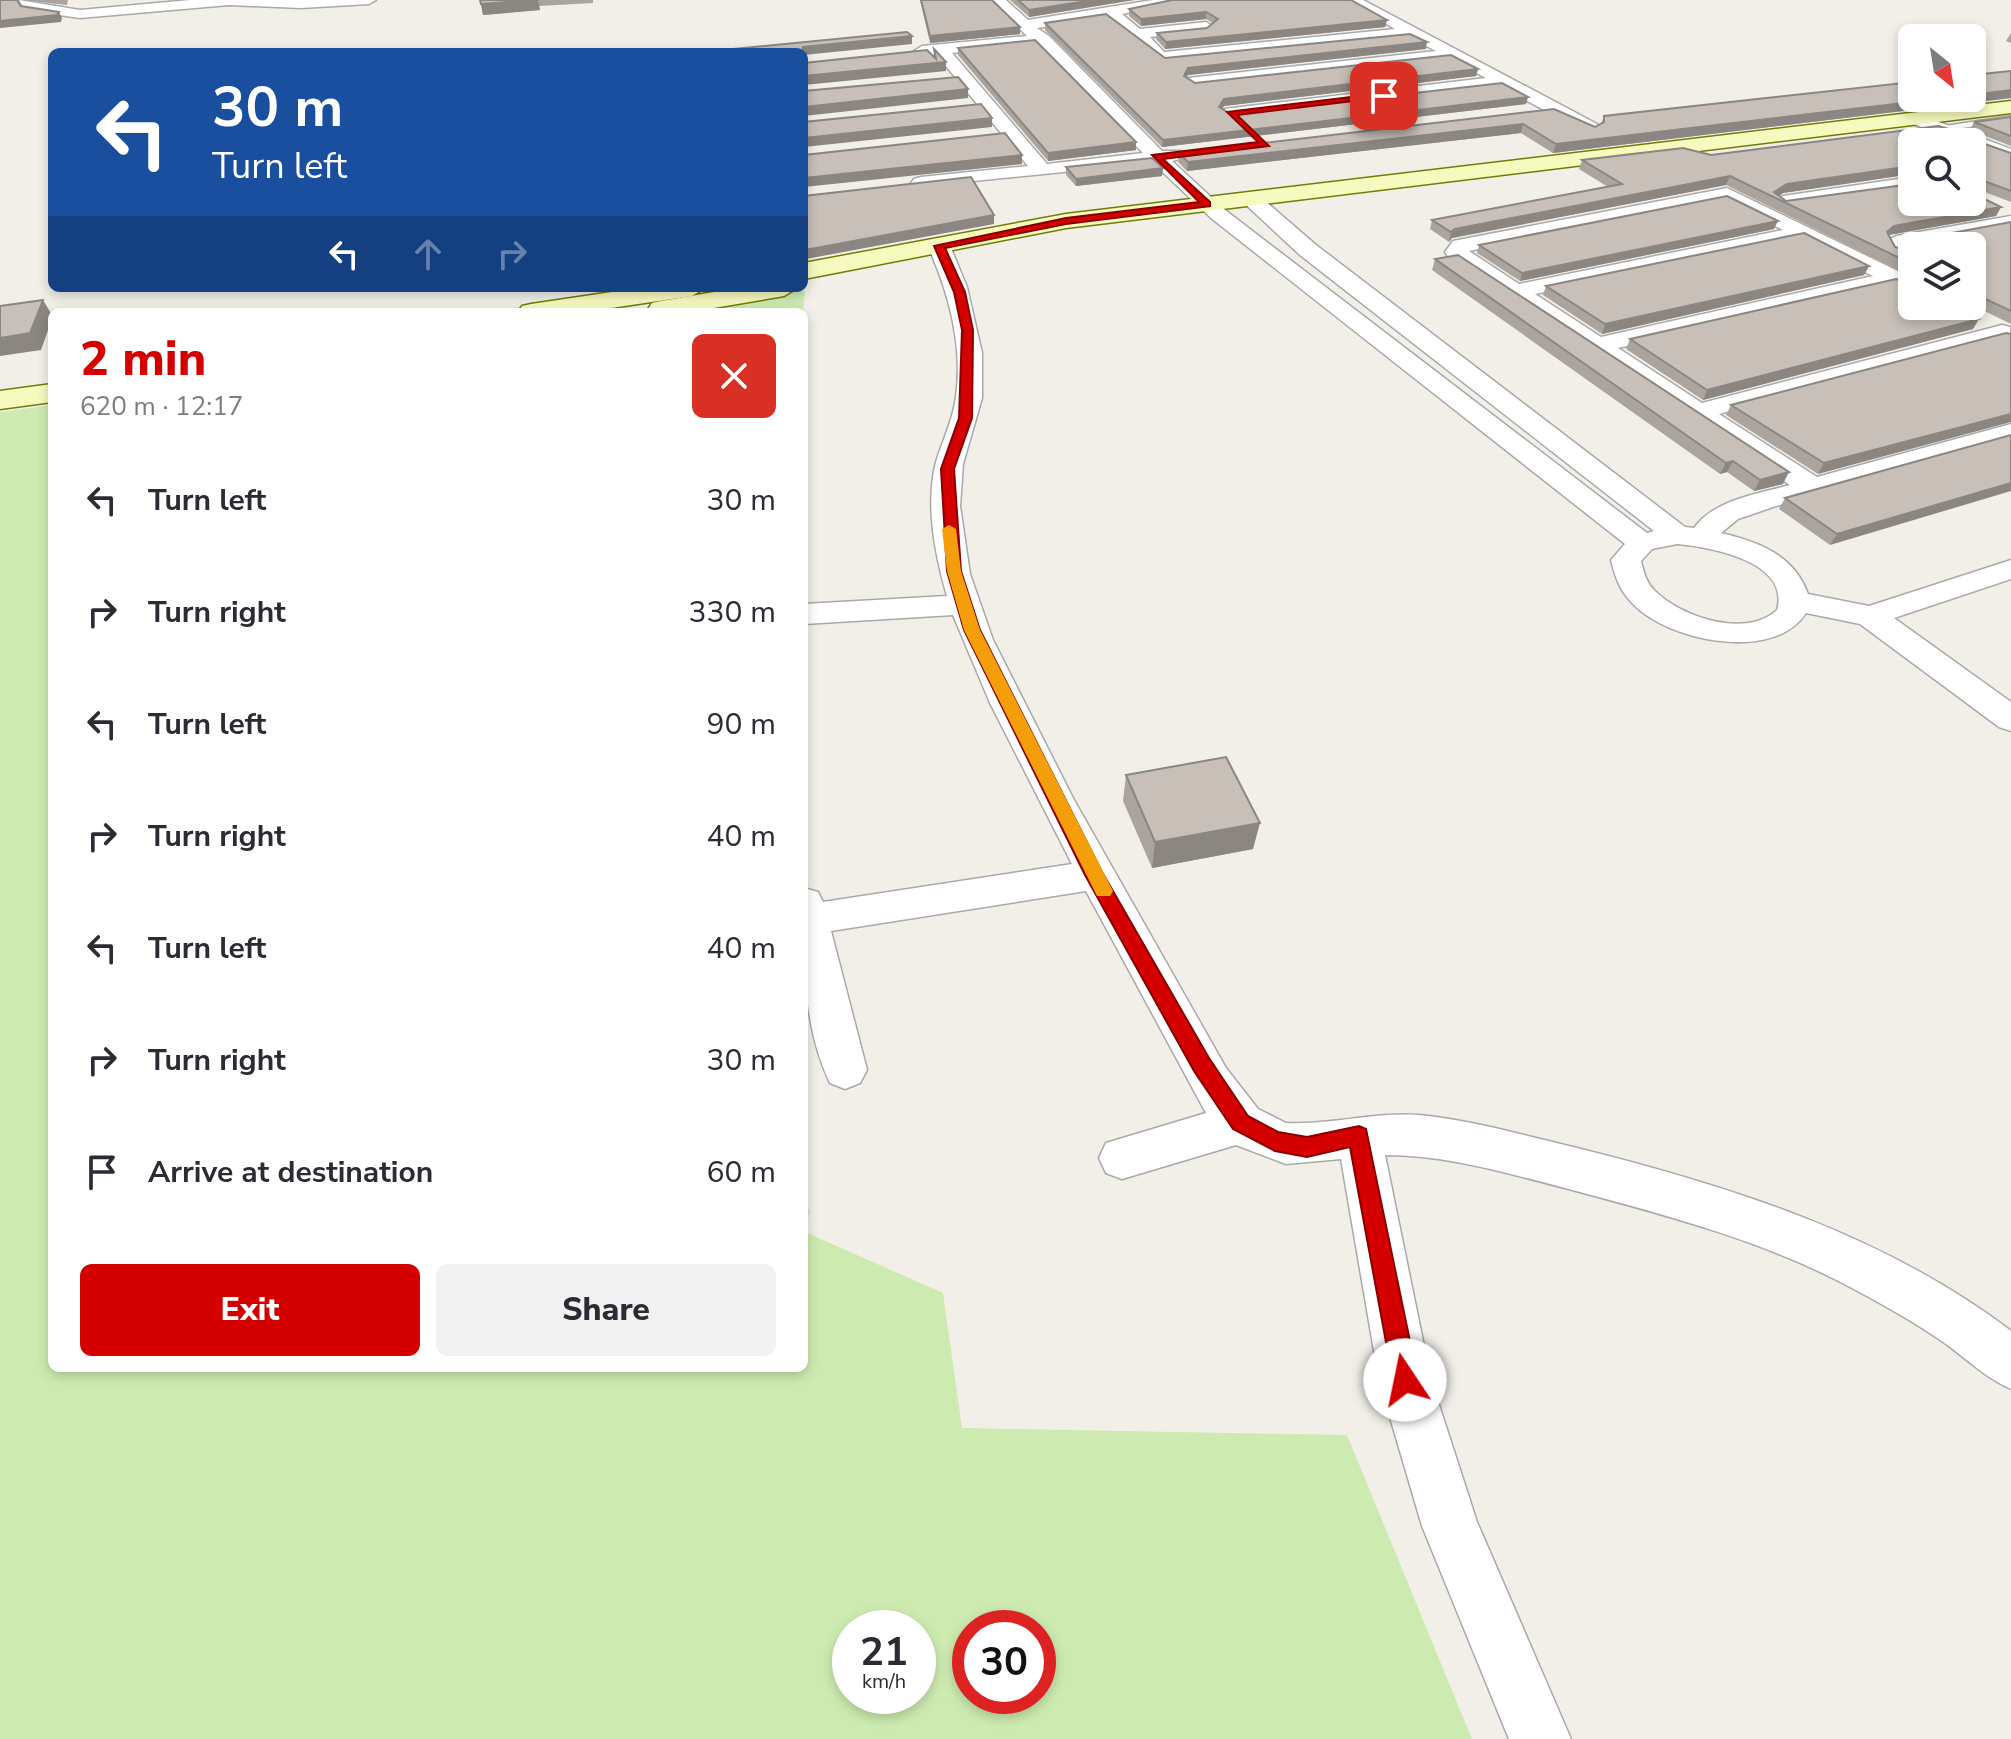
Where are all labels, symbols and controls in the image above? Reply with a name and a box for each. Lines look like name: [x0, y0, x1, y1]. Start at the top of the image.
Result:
north arrow: [1898, 24, 1986, 112]
map controls: [1898, 24, 1986, 320]
pin: [1350, 62, 1418, 130]
text: 30 m: [212, 69, 343, 146]
icon: arrive: [1362, 74, 1406, 118]
icon: left: [80, 80, 184, 184]
button: search: [1898, 128, 1986, 216]
text: Turn left: [212, 142, 347, 191]
icon: left: [322, 232, 366, 276]
icon: ahead: [406, 232, 450, 276]
icon: right: [490, 232, 534, 276]
button: layers: [1898, 232, 1986, 320]
text: 2 min: [80, 326, 206, 392]
button: close: [692, 334, 776, 418]
text: 620 m · 12:17: [80, 389, 243, 424]
icon: left: [80, 478, 124, 522]
text: Turn left: [148, 480, 266, 521]
text: 30 m: [707, 480, 776, 521]
icon: right: [80, 590, 124, 634]
text: Turn right: [148, 592, 286, 633]
text: 330 m: [689, 592, 776, 633]
icon: left: [80, 702, 124, 746]
text: Turn left: [148, 704, 266, 745]
text: 90 m: [707, 704, 776, 745]
icon: right: [80, 814, 124, 858]
text: Turn right: [148, 816, 286, 857]
text: 40 m: [707, 816, 776, 857]
icon: left: [80, 926, 124, 970]
text: Turn left: [148, 928, 266, 969]
text: 40 m: [707, 928, 776, 969]
icon: right: [80, 1038, 124, 1082]
text: Turn right: [148, 1040, 286, 1081]
text: 30 m: [707, 1040, 776, 1081]
icon: arrive: [80, 1150, 124, 1194]
text: Arrive at destination: [148, 1152, 433, 1193]
text: 60 m: [707, 1152, 776, 1193]
button: Exit: [80, 1264, 420, 1356]
button: Share: [436, 1264, 776, 1356]
position arrow: [1363, 1338, 1447, 1422]
speed limit sign: 30: [952, 1610, 1056, 1714]
text: 21: [860, 1625, 908, 1679]
text: km/h: [862, 1668, 906, 1695]

